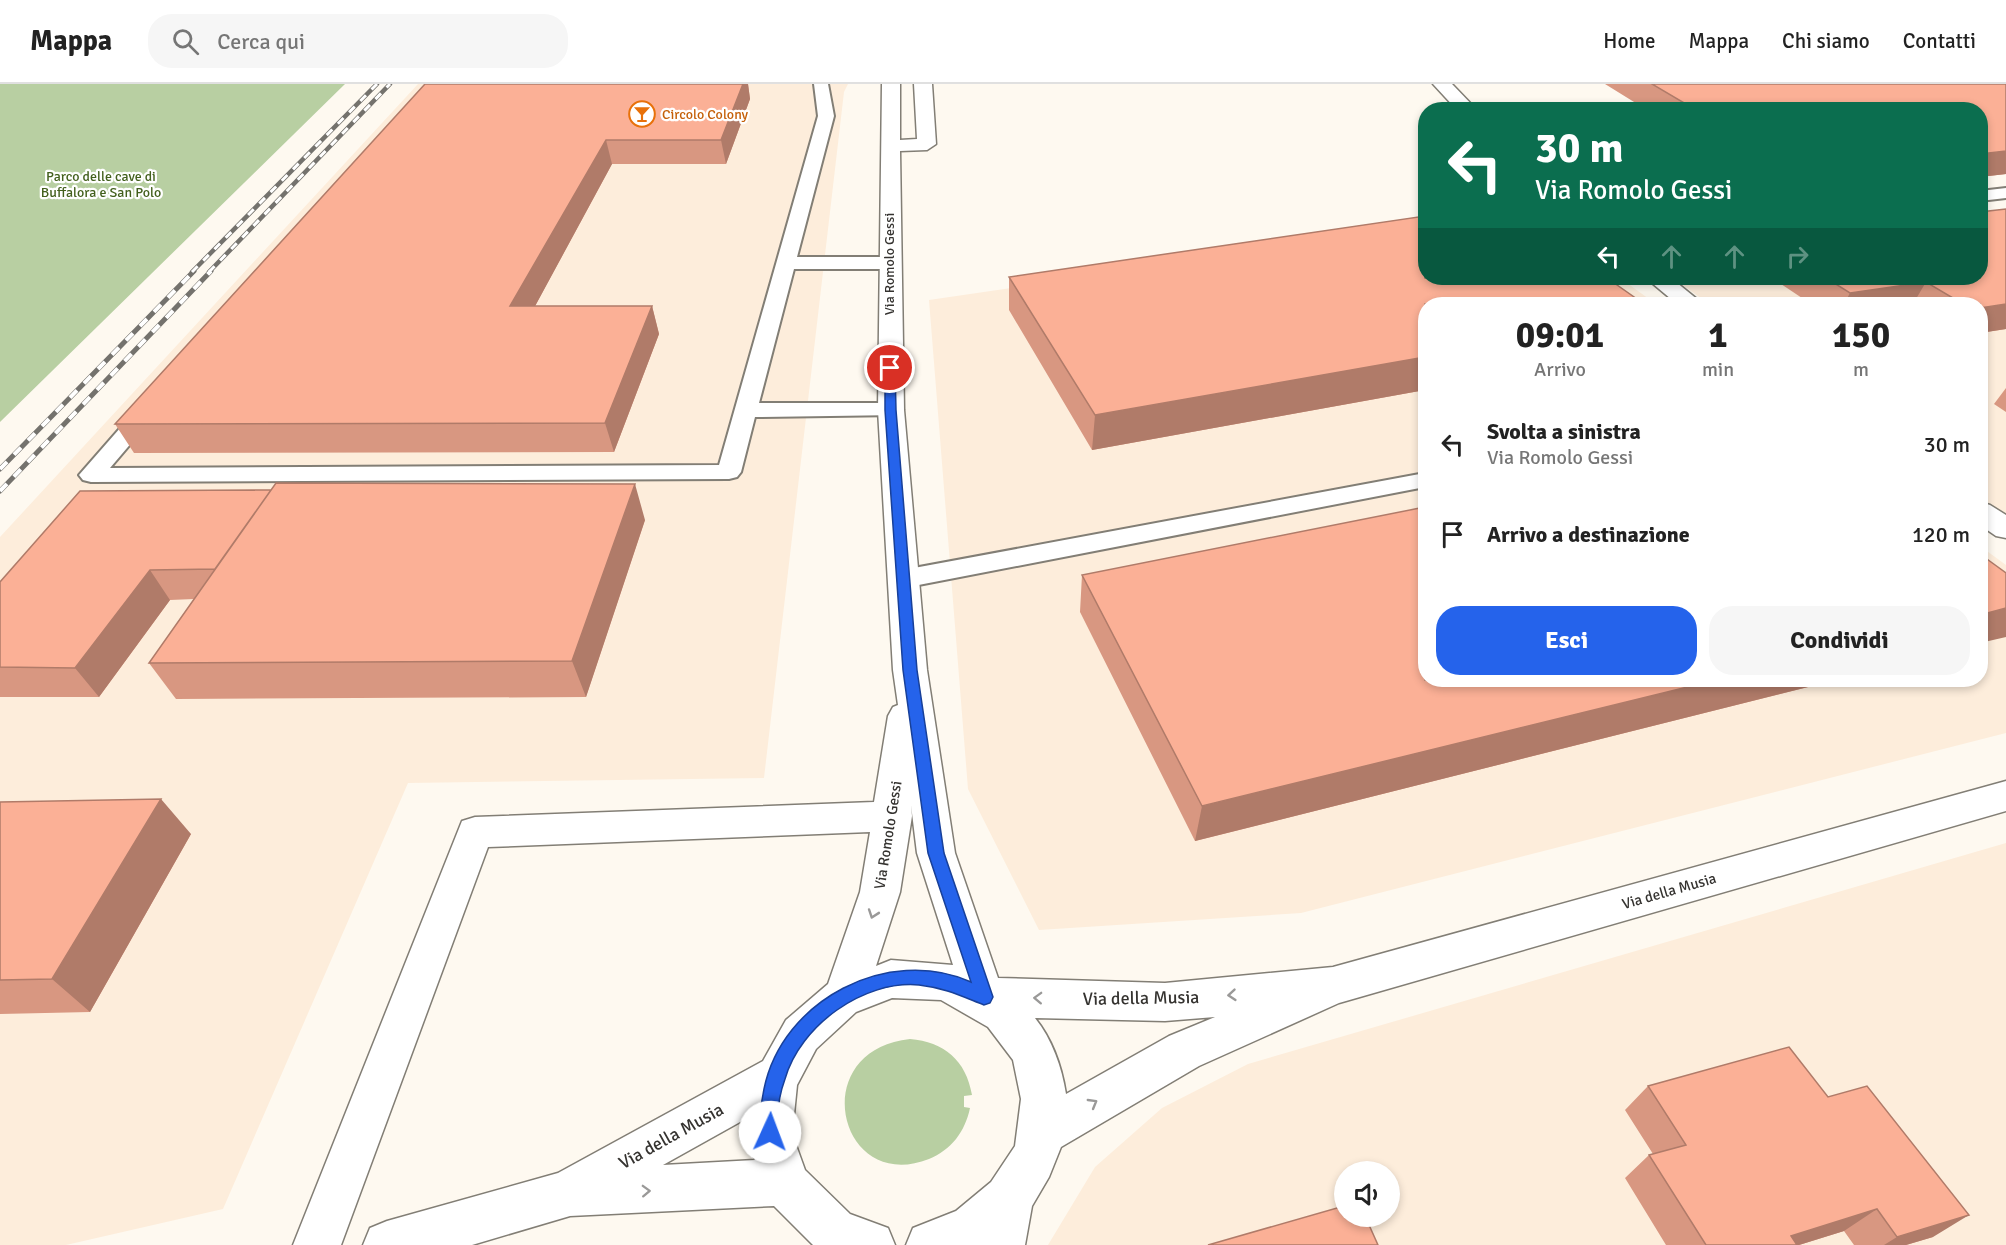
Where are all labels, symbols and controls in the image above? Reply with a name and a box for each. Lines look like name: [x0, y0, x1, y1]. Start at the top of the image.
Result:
search box: [148, 14, 568, 68]
text: Mappa: [30, 24, 112, 58]
icon: search: [169, 25, 202, 58]
text: Cerca qui: [217, 28, 305, 55]
text: Home: [1603, 28, 1656, 54]
text: Mappa: [1689, 28, 1749, 54]
text: Chi siamo: [1782, 28, 1870, 54]
text: Contatti: [1903, 28, 1976, 54]
bar icon: Circolo Colony: [627, 99, 657, 129]
place label: Circolo Colony: [662, 106, 749, 123]
text: 30 m: [1535, 123, 1624, 174]
icon: left: [1436, 126, 1514, 204]
park label: Parco delle cave di Buffalora e San Polo: [41, 168, 161, 201]
text: Via Romolo Gessi: [1535, 174, 1732, 207]
street label: Via Romolo Gessi: [881, 213, 898, 315]
icon: left: [1592, 240, 1625, 273]
icon: ahead: [1655, 240, 1688, 273]
icon: ahead: [1718, 240, 1751, 273]
icon: right: [1781, 240, 1814, 273]
text: 09:01: [1516, 313, 1604, 358]
text: 1: [1708, 313, 1728, 358]
text: 150: [1832, 313, 1890, 358]
pin: [864, 342, 915, 393]
icon: arrive: [873, 351, 906, 384]
text: Arrivo: [1534, 357, 1586, 382]
text: min: [1702, 357, 1734, 382]
text: m: [1853, 357, 1869, 382]
text: Svolta a sinistra: [1487, 418, 1641, 445]
icon: left: [1436, 428, 1469, 461]
text: 30 m: [1924, 431, 1970, 458]
text: Via Romolo Gessi: [1487, 445, 1633, 470]
icon: arrive: [1436, 518, 1469, 551]
text: Arrivo a destinazione: [1487, 521, 1690, 548]
text: 120 m: [1912, 521, 1970, 548]
button: Esci: [1436, 606, 1697, 675]
button: Condividi: [1709, 606, 1970, 675]
street label: Via Romolo Gessi: [871, 779, 905, 891]
street label: Via della Musia: [1620, 869, 1718, 913]
one-way arrow: [867, 908, 880, 919]
street label: Via della Musia: [1082, 986, 1200, 1010]
one-way arrow: [1228, 988, 1237, 1001]
one-way arrow: [1033, 992, 1042, 1005]
street label: Via della Musia: [615, 1098, 727, 1174]
one-way arrow: [1087, 1098, 1097, 1110]
position arrow: [738, 1100, 802, 1164]
map controls: [1334, 1161, 1400, 1227]
button: sound: [1334, 1161, 1400, 1227]
one-way arrow: [641, 1185, 650, 1198]

